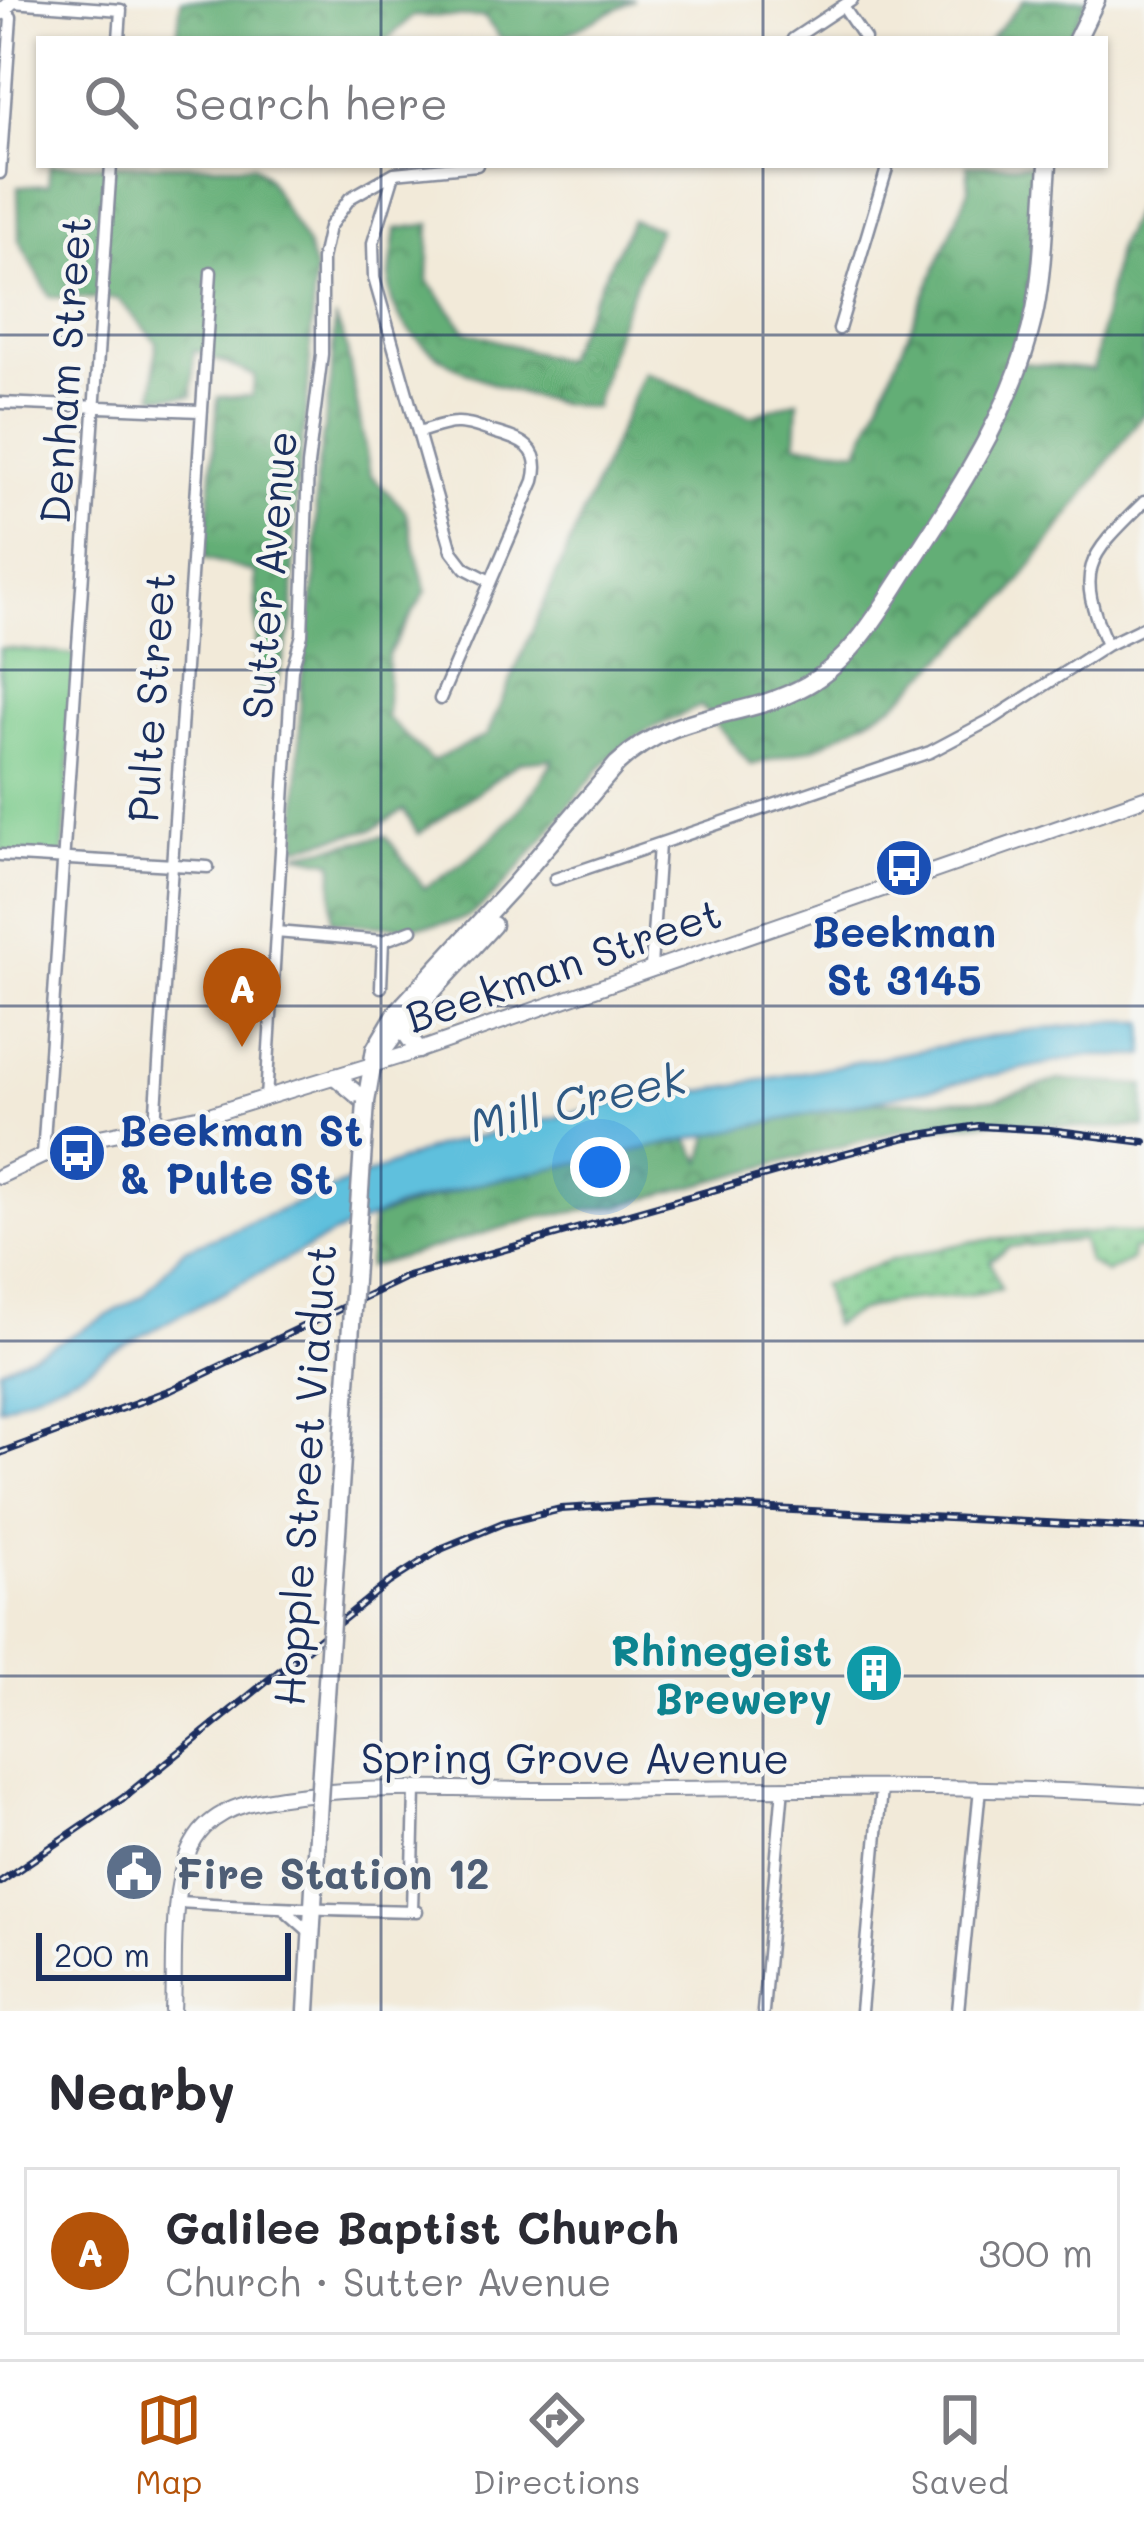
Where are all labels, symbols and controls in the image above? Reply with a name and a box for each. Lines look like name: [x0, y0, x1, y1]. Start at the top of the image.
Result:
search box: [36, 36, 1108, 168]
icon: search: [78, 69, 144, 135]
text: Search here: [174, 73, 448, 131]
street label: Denham Street: [26, 214, 102, 526]
street label: Sutter Avenue: [228, 428, 308, 722]
street label: Pulte Street: [114, 570, 186, 824]
bus stop icon: Beekman St 3145: [873, 837, 935, 899]
street label: Beekman Street: [398, 884, 728, 1044]
place label: Beekman St 3145: [812, 903, 996, 1006]
pin: A: [203, 948, 281, 1047]
water label: Mill Creek: [463, 1047, 692, 1153]
place label: Beekman St & Pulte St: [119, 1102, 363, 1205]
bus stop icon: Beekman St & Pulte St: [46, 1122, 108, 1184]
your location: [570, 1137, 630, 1197]
street label: Hopple Street Viaduct: [260, 1242, 348, 1708]
place label: Rhinegeist Brewery: [611, 1622, 832, 1725]
building icon: Rhinegeist Brewery: [843, 1642, 905, 1704]
street label: Spring Grove Avenue: [361, 1730, 789, 1785]
public building icon: Fire Station 12: [103, 1841, 165, 1903]
place label: Fire Station 12: [176, 1845, 490, 1900]
scale bar: [36, 1927, 291, 1980]
text: 200 m: [54, 1932, 150, 1975]
text: Nearby: [48, 2056, 235, 2123]
text: Galilee Baptist Church: [165, 2197, 679, 2255]
text: A: [76, 2226, 104, 2277]
text: 300 m: [978, 2226, 1093, 2277]
text: Church · Sutter Avenue: [165, 2255, 611, 2306]
tab: Map: [135, 2387, 202, 2502]
tab: Directions: [473, 2387, 640, 2502]
tab: Saved: [911, 2387, 1009, 2502]

